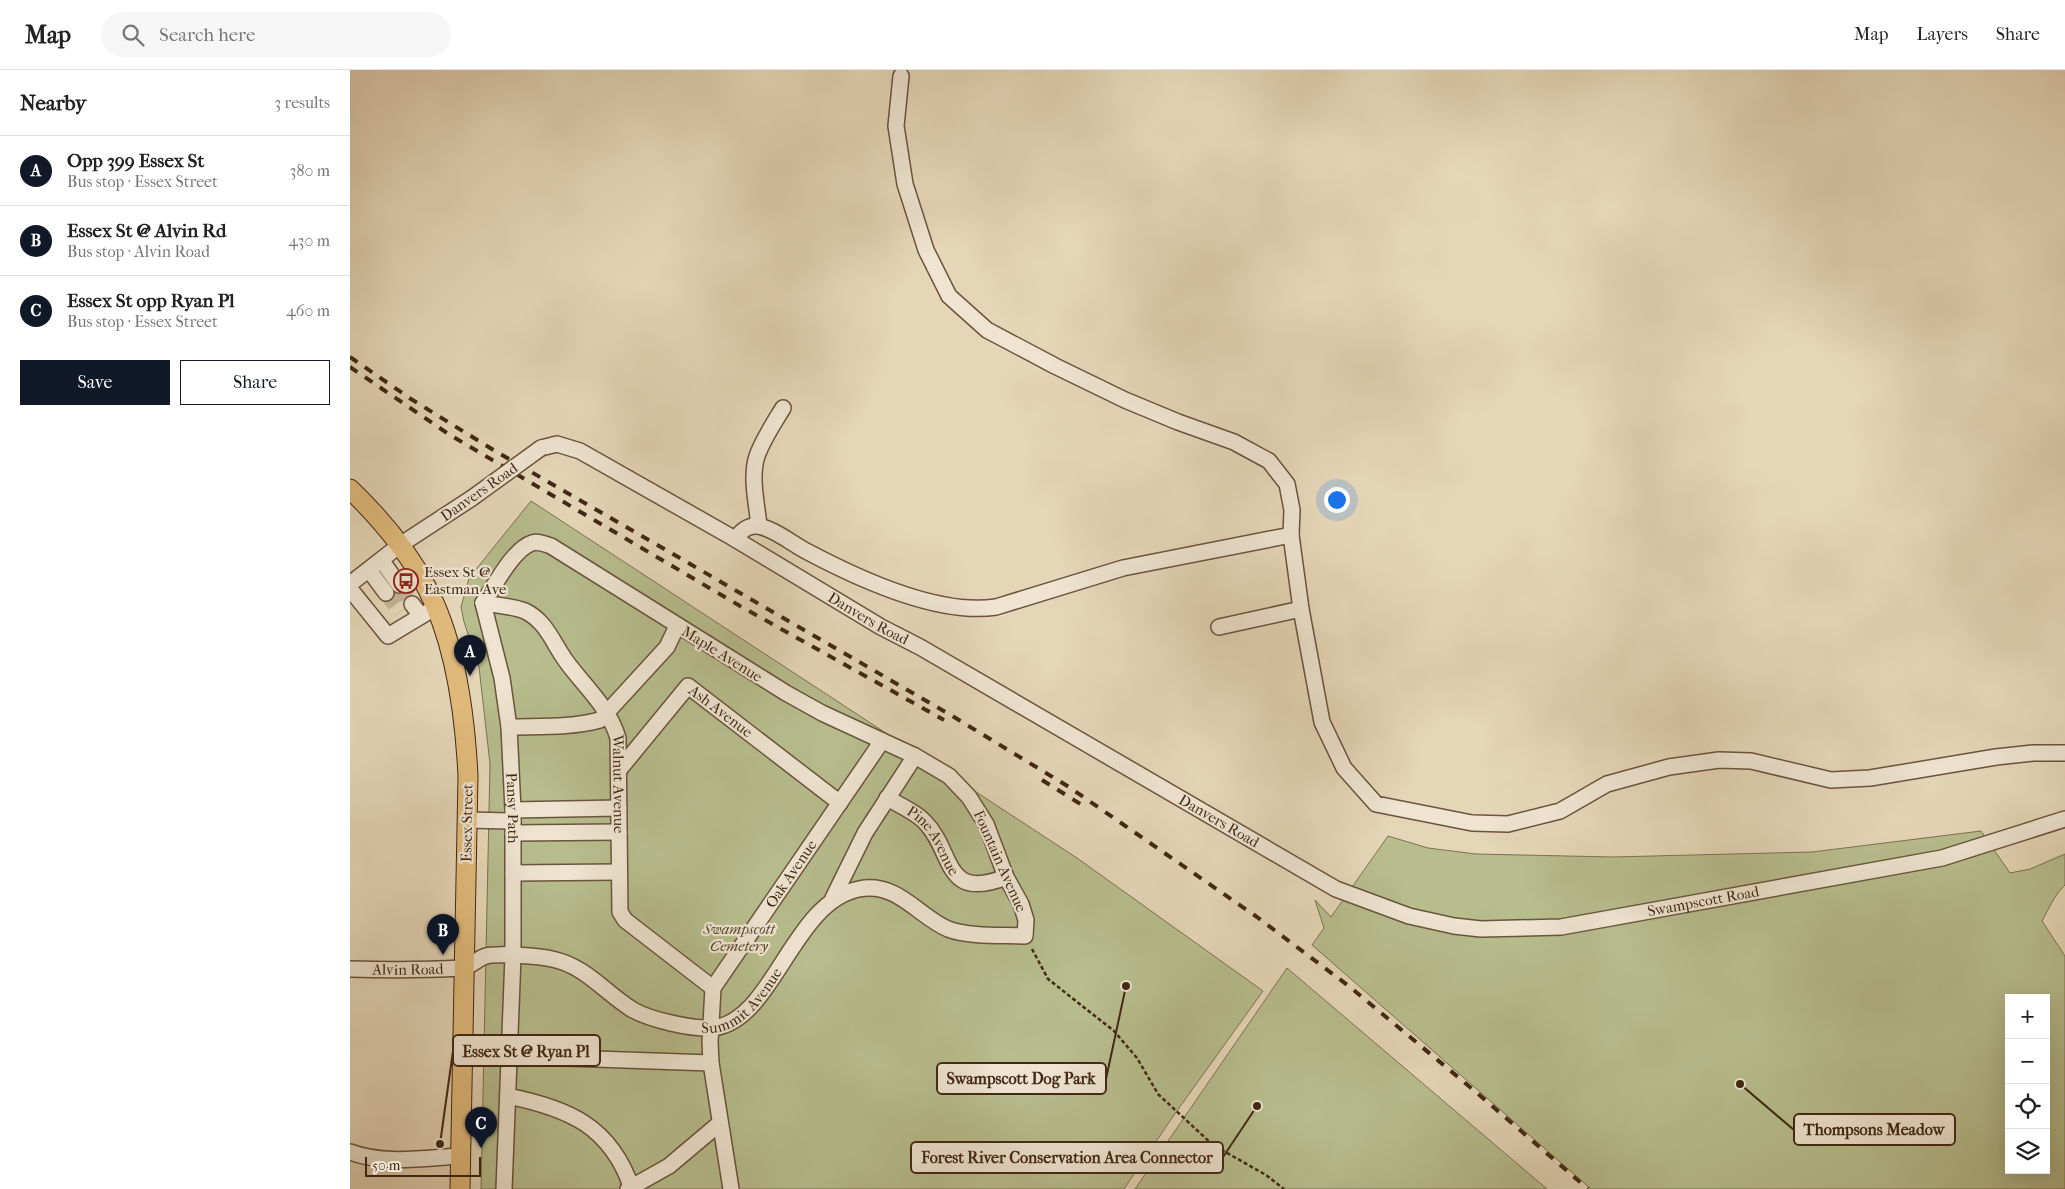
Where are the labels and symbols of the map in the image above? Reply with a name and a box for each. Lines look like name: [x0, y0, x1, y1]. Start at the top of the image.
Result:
street label: Danvers Road: [437, 458, 522, 525]
your location: [1324, 487, 1350, 513]
place label: Essex St @ Eastman Ave: [424, 563, 507, 598]
bus stop icon: Essex St @ Eastman Ave: [393, 568, 419, 594]
street label: Danvers Road: [825, 588, 912, 649]
street label: Maple Avenue: [678, 622, 766, 686]
pin: A: [454, 635, 486, 676]
street label: Ash Avenue: [685, 680, 757, 742]
street label: Walnut Avenue: [609, 734, 628, 834]
street label: Pansy Path: [502, 772, 522, 844]
street label: Essex Street: [457, 783, 477, 862]
street label: Danvers Road: [1176, 791, 1263, 852]
street label: Pine Avenue: [904, 802, 963, 880]
street label: Fountain Avenue: [969, 807, 1031, 915]
street label: Oak Avenue: [762, 836, 821, 911]
street label: Swampscott Road: [1646, 882, 1761, 920]
pin: B: [427, 914, 459, 955]
park label: Swampscott Cemetery: [702, 920, 776, 955]
street label: Alvin Road: [371, 960, 445, 979]
street label: Summit Avenue: [701, 964, 786, 1037]
callout: Essex St @ Ryan Pl: [453, 1035, 600, 1066]
text: Essex St @ Ryan Pl: [462, 1042, 590, 1062]
callout: Swampscott Dog Park: [937, 1063, 1106, 1094]
text: Swampscott Dog Park: [946, 1069, 1096, 1089]
pin: C: [465, 1107, 497, 1148]
callout: Thompsons Meadow: [1794, 1114, 1955, 1145]
text: Thompsons Meadow: [1803, 1120, 1945, 1140]
callout: Forest River Conservation Area Connector: [911, 1142, 1223, 1173]
text: Forest River Conservation Area Connector: [920, 1148, 1214, 1167]
scale bar: [365, 1154, 481, 1177]

